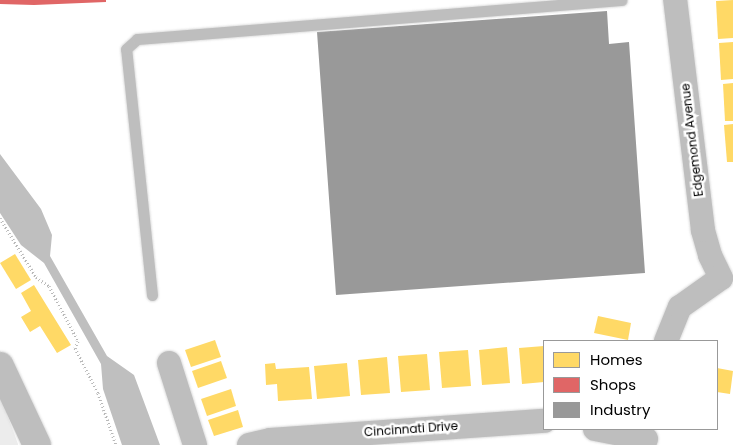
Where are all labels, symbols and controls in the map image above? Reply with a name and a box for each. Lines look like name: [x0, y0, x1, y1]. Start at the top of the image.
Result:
street label: Edgemond Avenue: [678, 83, 706, 197]
legend: [543, 340, 718, 430]
text: Homes: [590, 349, 643, 370]
text: Shops: [590, 374, 636, 395]
text: Industry: [590, 399, 650, 420]
street label: Cincinnati Drive: [364, 419, 458, 439]

